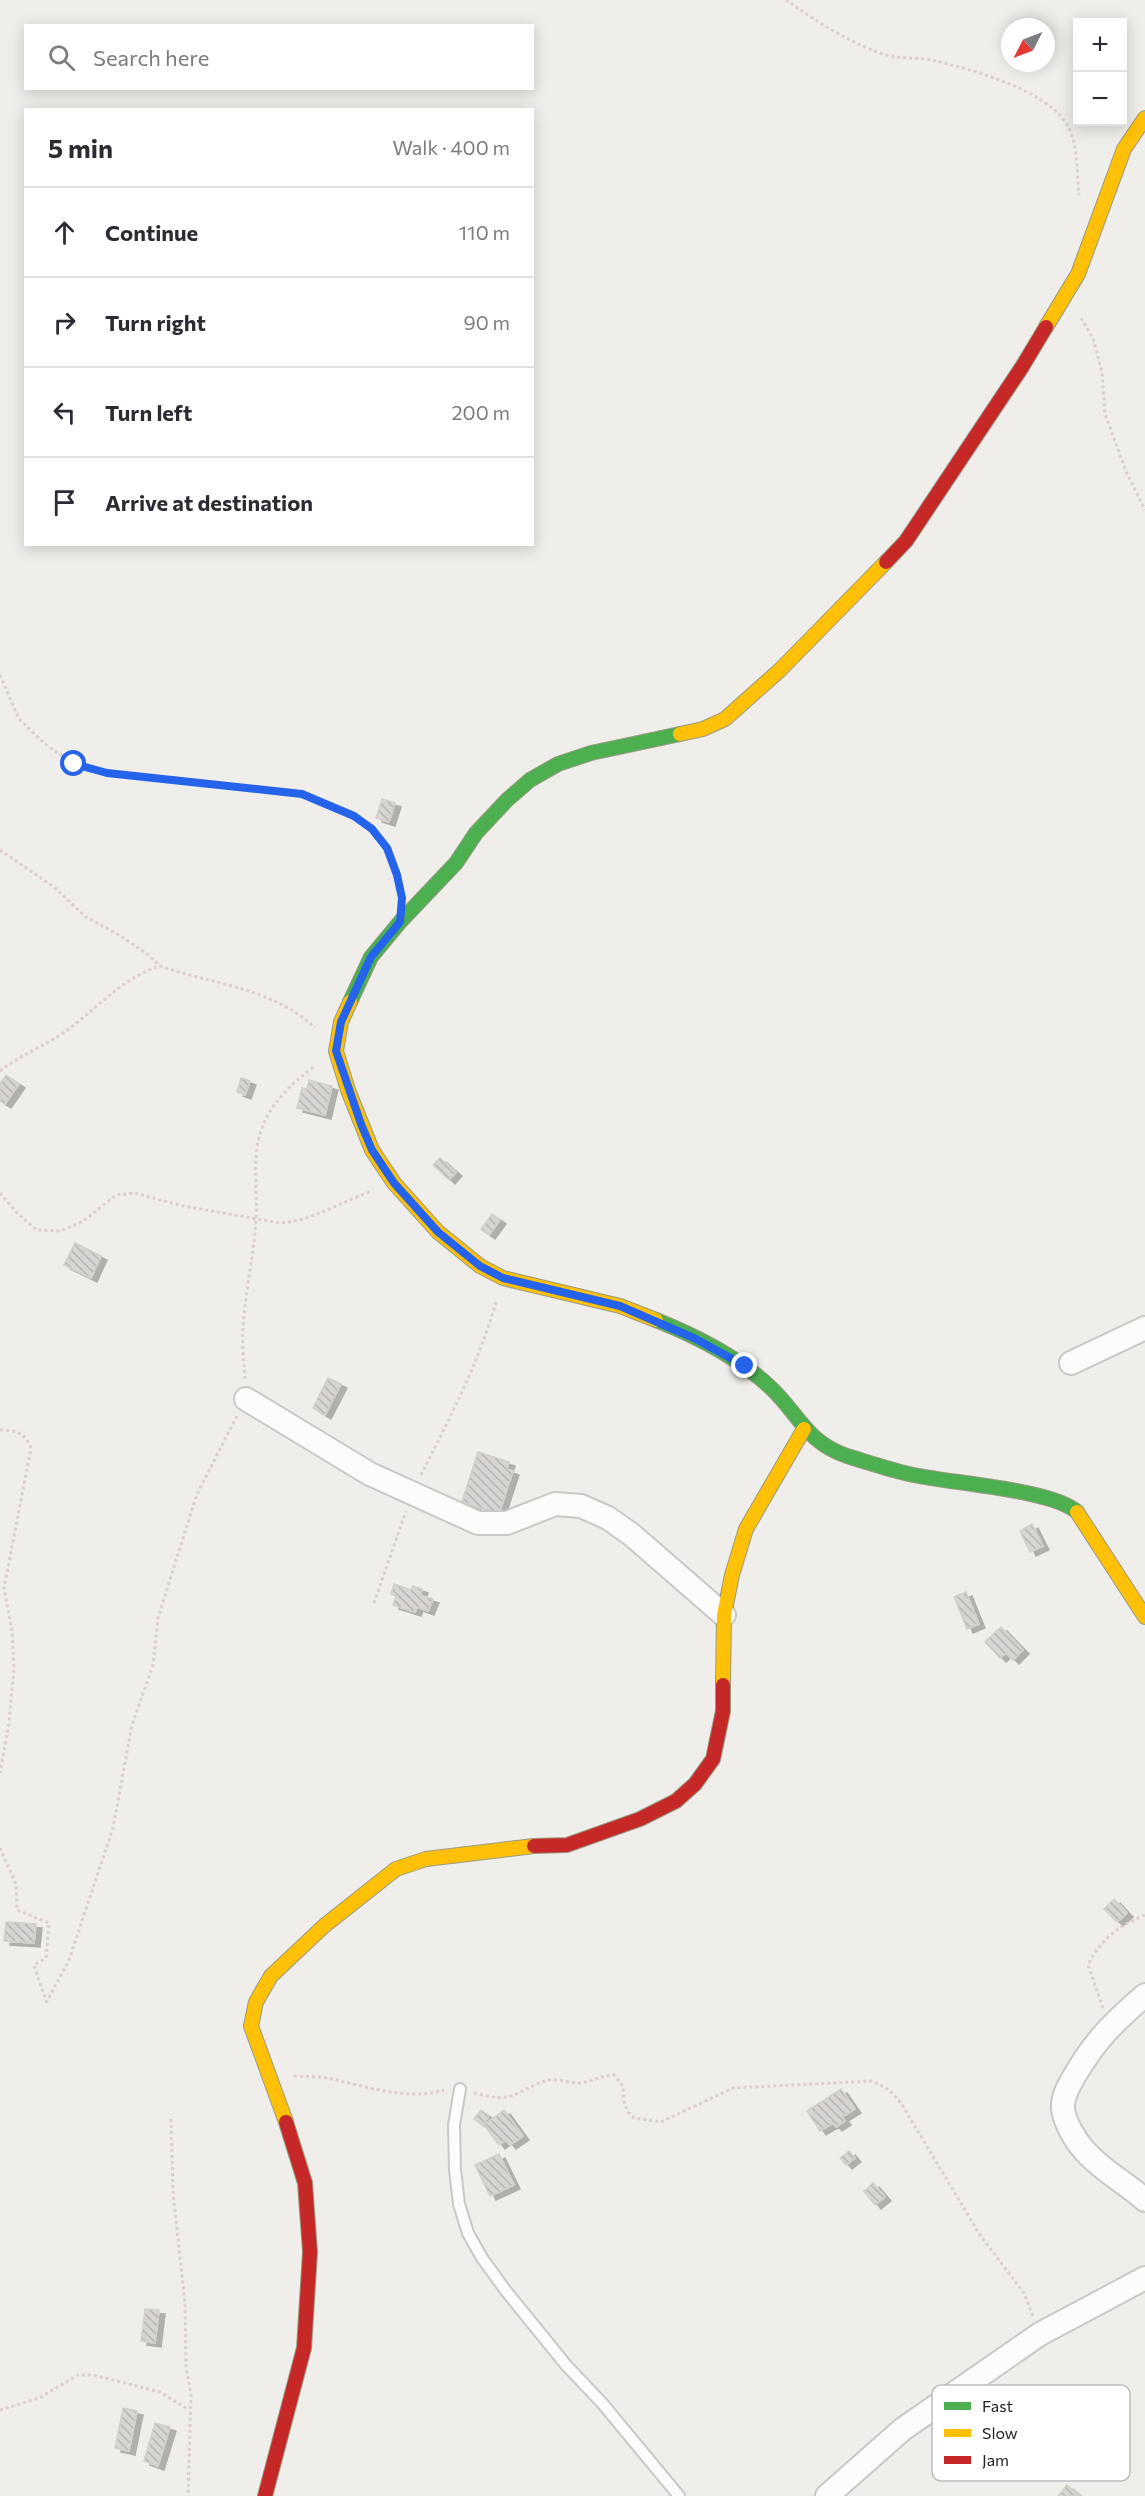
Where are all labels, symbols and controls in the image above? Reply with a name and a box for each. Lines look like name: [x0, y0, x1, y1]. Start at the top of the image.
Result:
north arrow: [1001, 18, 1055, 72]
map controls: [1073, 18, 1127, 126]
button: +: [1073, 18, 1127, 72]
search box: [24, 24, 534, 90]
icon: search: [45, 41, 78, 74]
text: Search here: [93, 44, 209, 71]
button: −: [1073, 72, 1127, 126]
text: 5 min: [48, 132, 113, 163]
text: Walk · 400 m: [393, 135, 510, 159]
icon: ahead: [48, 216, 81, 249]
text: Continue: [105, 219, 198, 246]
text: 110 m: [459, 220, 510, 244]
icon: right: [48, 306, 81, 339]
text: Turn right: [105, 309, 206, 336]
text: 90 m: [464, 310, 510, 334]
icon: left: [48, 396, 81, 429]
text: Turn left: [105, 399, 192, 426]
text: 200 m: [452, 400, 510, 424]
icon: arrive: [48, 486, 81, 519]
text: Arrive at destination: [105, 489, 313, 516]
route start: [60, 750, 86, 776]
route end: [731, 1352, 757, 1378]
legend: [932, 2385, 1130, 2481]
text: Fast: [982, 2396, 1013, 2415]
text: Slow: [982, 2423, 1018, 2442]
text: Jam: [982, 2450, 1009, 2469]

